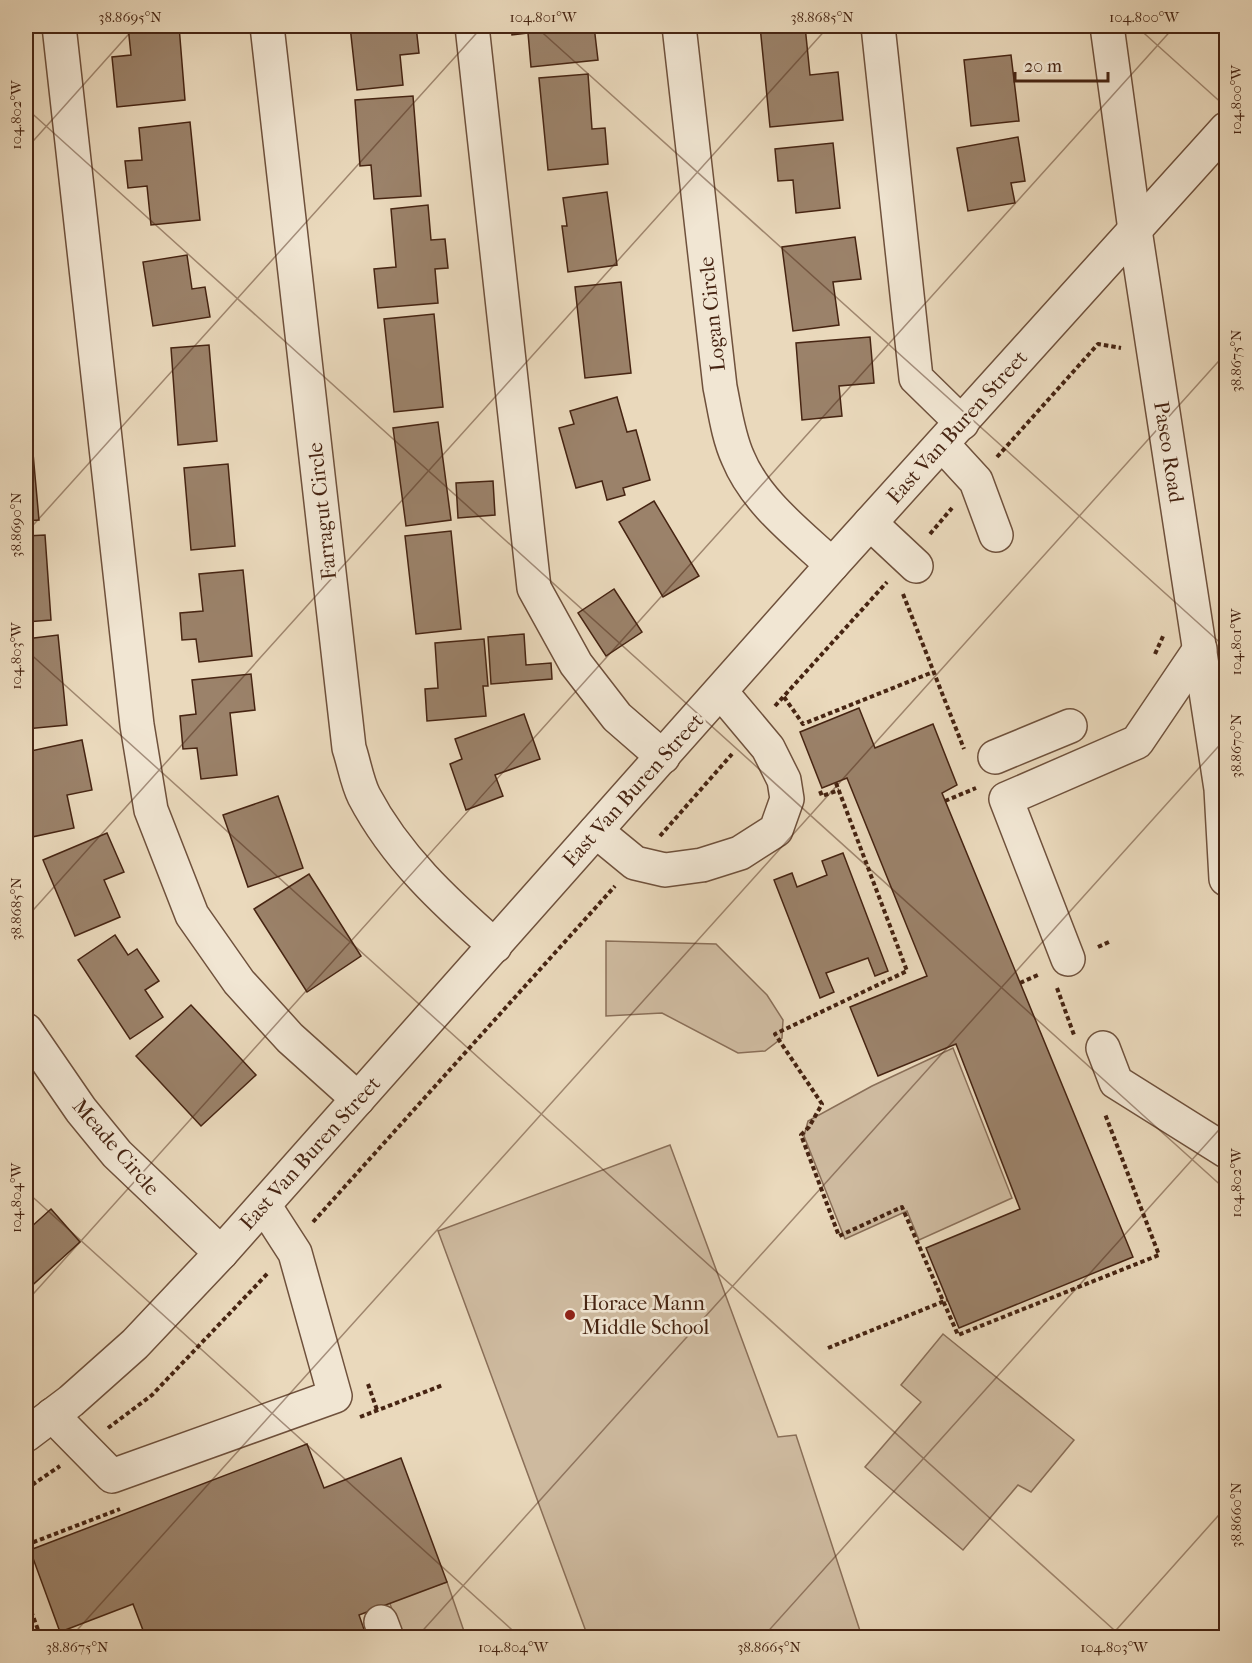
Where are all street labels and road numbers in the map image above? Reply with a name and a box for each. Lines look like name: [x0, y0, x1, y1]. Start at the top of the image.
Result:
street label: Logan Circle: [694, 255, 730, 373]
street label: East Van Buren Street: [882, 345, 1032, 509]
street label: Paseo Road: [1149, 400, 1189, 505]
street label: Farragut Circle: [303, 441, 341, 581]
street label: East Van Buren Street: [558, 708, 708, 872]
street label: East Van Buren Street: [235, 1071, 385, 1235]
street label: Meade Circle: [68, 1094, 164, 1200]

